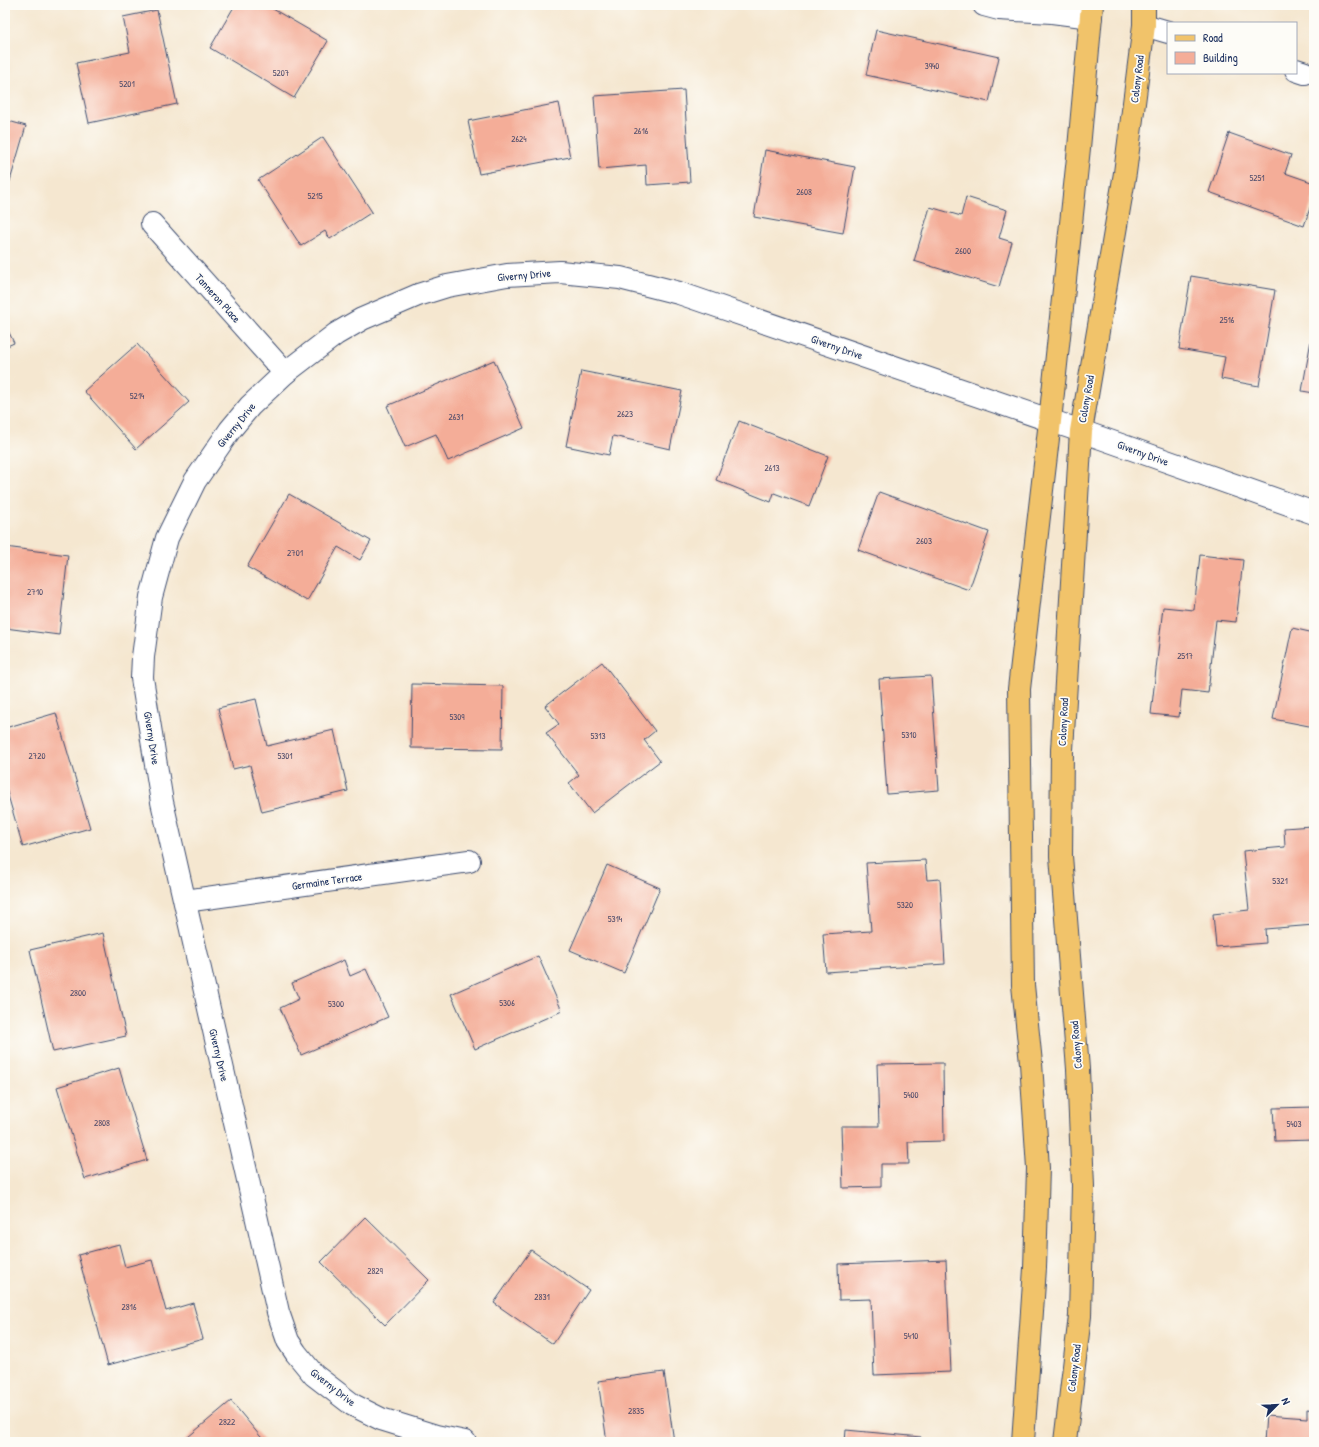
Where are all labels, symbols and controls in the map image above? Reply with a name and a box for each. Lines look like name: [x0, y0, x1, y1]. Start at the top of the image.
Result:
legend: [1167, 22, 1297, 74]
text: Road: [1203, 29, 1223, 46]
text: Building: [1203, 49, 1238, 66]
street label: Colony Road: [1127, 54, 1147, 104]
house number: 3940: [925, 60, 939, 72]
house number: 5207: [273, 67, 290, 79]
house number: 5201: [119, 78, 135, 90]
house number: 2616: [634, 125, 649, 137]
house number: 2624: [511, 133, 527, 145]
house number: 5251: [1249, 172, 1265, 184]
house number: 2608: [796, 186, 812, 198]
house number: 5215: [307, 190, 323, 202]
house number: 2600: [955, 245, 971, 257]
street label: Giverny Drive: [497, 266, 552, 284]
street label: Tanneron Place: [192, 271, 244, 326]
house number: 2516: [1220, 314, 1235, 326]
street label: Giverny Drive: [809, 332, 865, 363]
street label: Colony Road: [1075, 373, 1097, 424]
house number: 5214: [130, 390, 145, 402]
street label: Giverny Drive: [214, 399, 259, 450]
house number: 2623: [617, 408, 633, 420]
house number: 2631: [448, 411, 464, 423]
street label: Giverny Drive: [1115, 437, 1171, 469]
house number: 2613: [764, 462, 780, 474]
house number: 2603: [916, 535, 932, 547]
house number: 2701: [287, 547, 303, 559]
house number: 2710: [27, 586, 43, 598]
house number: 2517: [1177, 650, 1193, 662]
street label: Colony Road: [1055, 697, 1071, 746]
street label: Giverny Drive: [141, 710, 163, 766]
house number: 5309: [449, 711, 465, 723]
house number: 5310: [901, 729, 917, 741]
house number: 5313: [590, 730, 606, 742]
house number: 2720: [29, 750, 45, 762]
house number: 5301: [277, 750, 293, 762]
street label: Germaine Terrace: [291, 869, 364, 893]
house number: 5321: [1272, 875, 1288, 887]
house number: 5320: [897, 899, 913, 911]
house number: 5314: [608, 913, 623, 925]
house number: 2800: [70, 987, 86, 999]
house number: 5306: [499, 997, 515, 1009]
house number: 5300: [328, 998, 344, 1010]
street label: Colony Road: [1067, 1020, 1085, 1070]
street label: Giverny Drive: [206, 1027, 232, 1083]
house number: 5400: [903, 1089, 919, 1101]
house number: 2808: [94, 1117, 110, 1129]
house number: 5403: [1286, 1118, 1302, 1130]
house number: 2829: [367, 1265, 384, 1277]
house number: 2831: [534, 1291, 550, 1303]
house number: 2816: [122, 1301, 137, 1313]
house number: 5410: [904, 1330, 918, 1342]
street label: Colony Road: [1064, 1343, 1084, 1393]
street label: Giverny Drive: [308, 1365, 359, 1409]
north arrow: [1257, 1385, 1297, 1425]
text: N: [1279, 1395, 1294, 1407]
house number: 2835: [628, 1405, 644, 1417]
house number: 2822: [219, 1416, 236, 1428]

